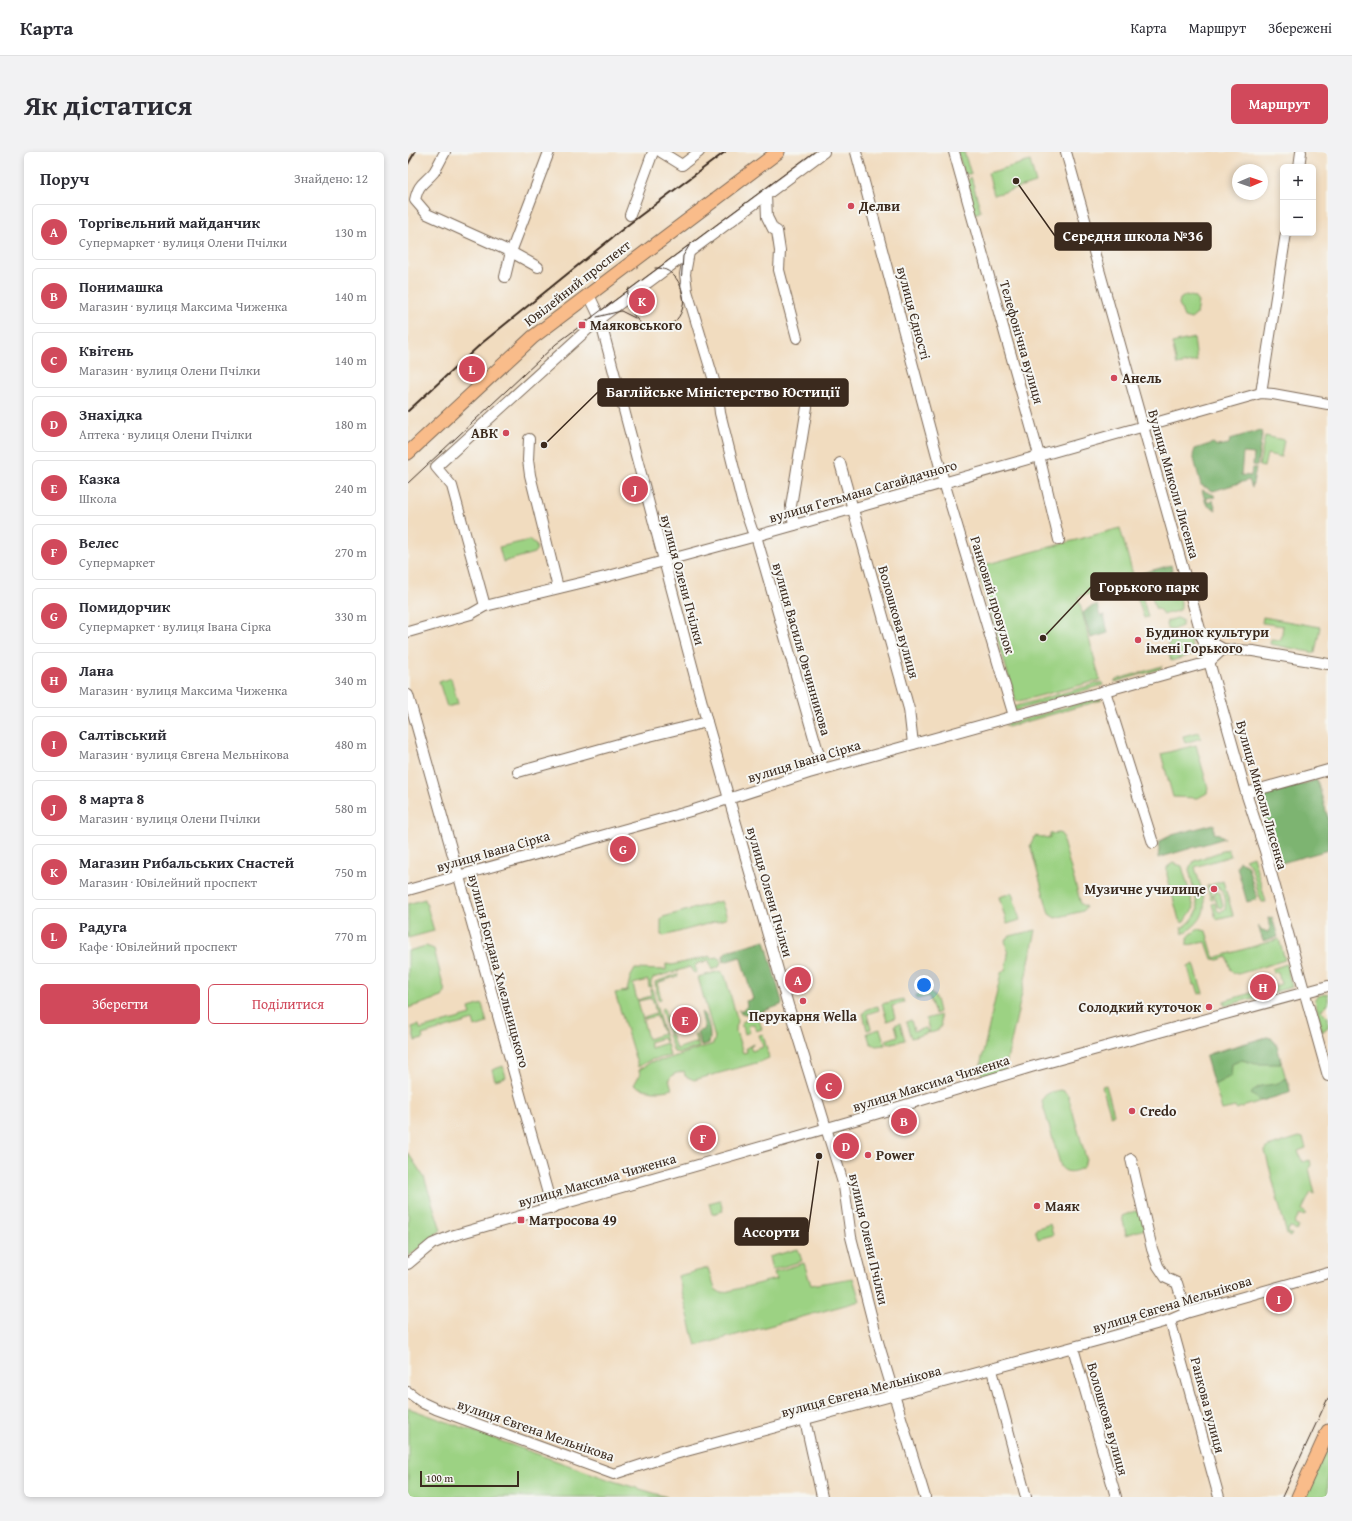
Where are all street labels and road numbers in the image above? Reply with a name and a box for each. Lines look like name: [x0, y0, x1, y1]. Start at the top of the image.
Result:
street label: Ювілейний проспект: [519, 235, 635, 331]
street label: вулиця Єдності: [892, 264, 936, 362]
street label: Телефонічна вулиця: [995, 278, 1049, 406]
street label: Вулиця Миколи Лисенка: [1143, 407, 1205, 561]
street label: вулиця Гетьмана Сагайдачного: [767, 455, 959, 527]
street label: вулиця Олени Пчілки: [656, 513, 710, 647]
street label: Ранковий провулок: [966, 534, 1021, 657]
street label: вулиця Василя Овчинникова: [768, 560, 836, 738]
street label: Волошкова вулиця: [873, 563, 925, 681]
street label: Вулиця Миколи Лисенка: [1231, 718, 1293, 872]
street label: вулиця Івана Сірка: [745, 734, 863, 788]
street label: вулиця Івана Сірка: [434, 825, 552, 877]
street label: вулиця Олени Пчілки: [742, 825, 798, 959]
street label: вулиця Богдана Хмельницького: [464, 872, 534, 1070]
street label: вулиця Максима Чиженка: [850, 1049, 1012, 1116]
street label: вулиця Максима Чиженка: [516, 1148, 679, 1212]
street label: вулиця Олени Пчілки: [844, 1171, 894, 1307]
street label: вулиця Євгена Мельнікова: [1090, 1270, 1254, 1338]
street label: Ранкова вулиця: [1186, 1355, 1230, 1455]
street label: вулиця Євгена Мельнікова: [779, 1360, 944, 1422]
street label: Волошкова вулиця: [1082, 1360, 1134, 1478]
street label: вулиця Євгена Мельнікова: [455, 1394, 618, 1466]

